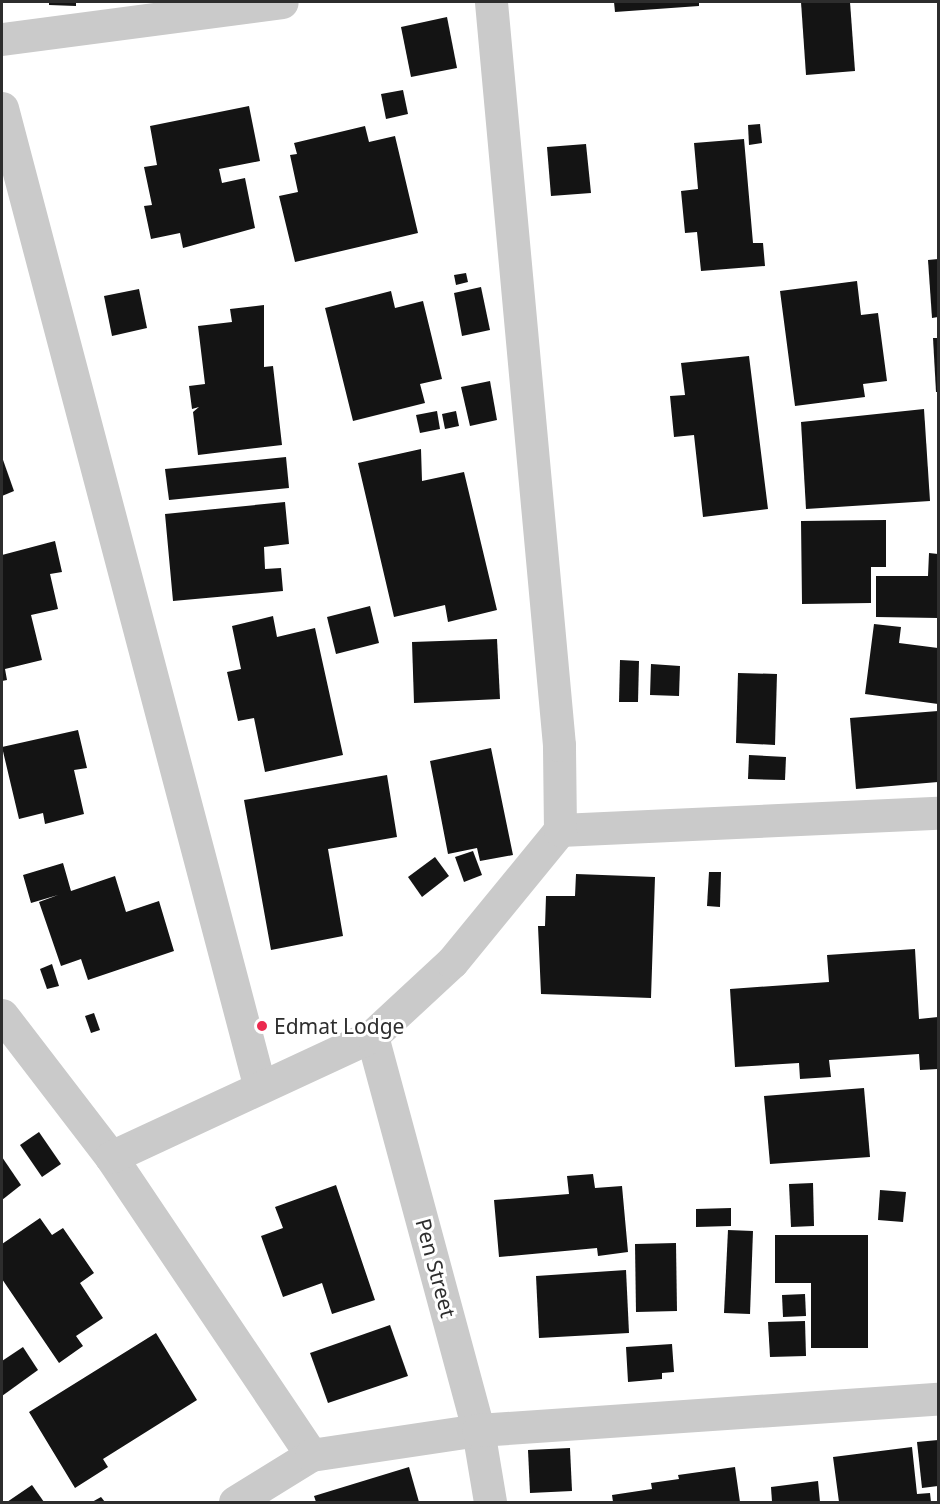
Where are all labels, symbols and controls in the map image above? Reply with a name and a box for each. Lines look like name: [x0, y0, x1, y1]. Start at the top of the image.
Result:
place label: Edmat Lodge: [274, 1013, 404, 1039]
marker: Edmat Lodge: [255, 1019, 269, 1033]
street label: Pen Street: [411, 1216, 461, 1320]

